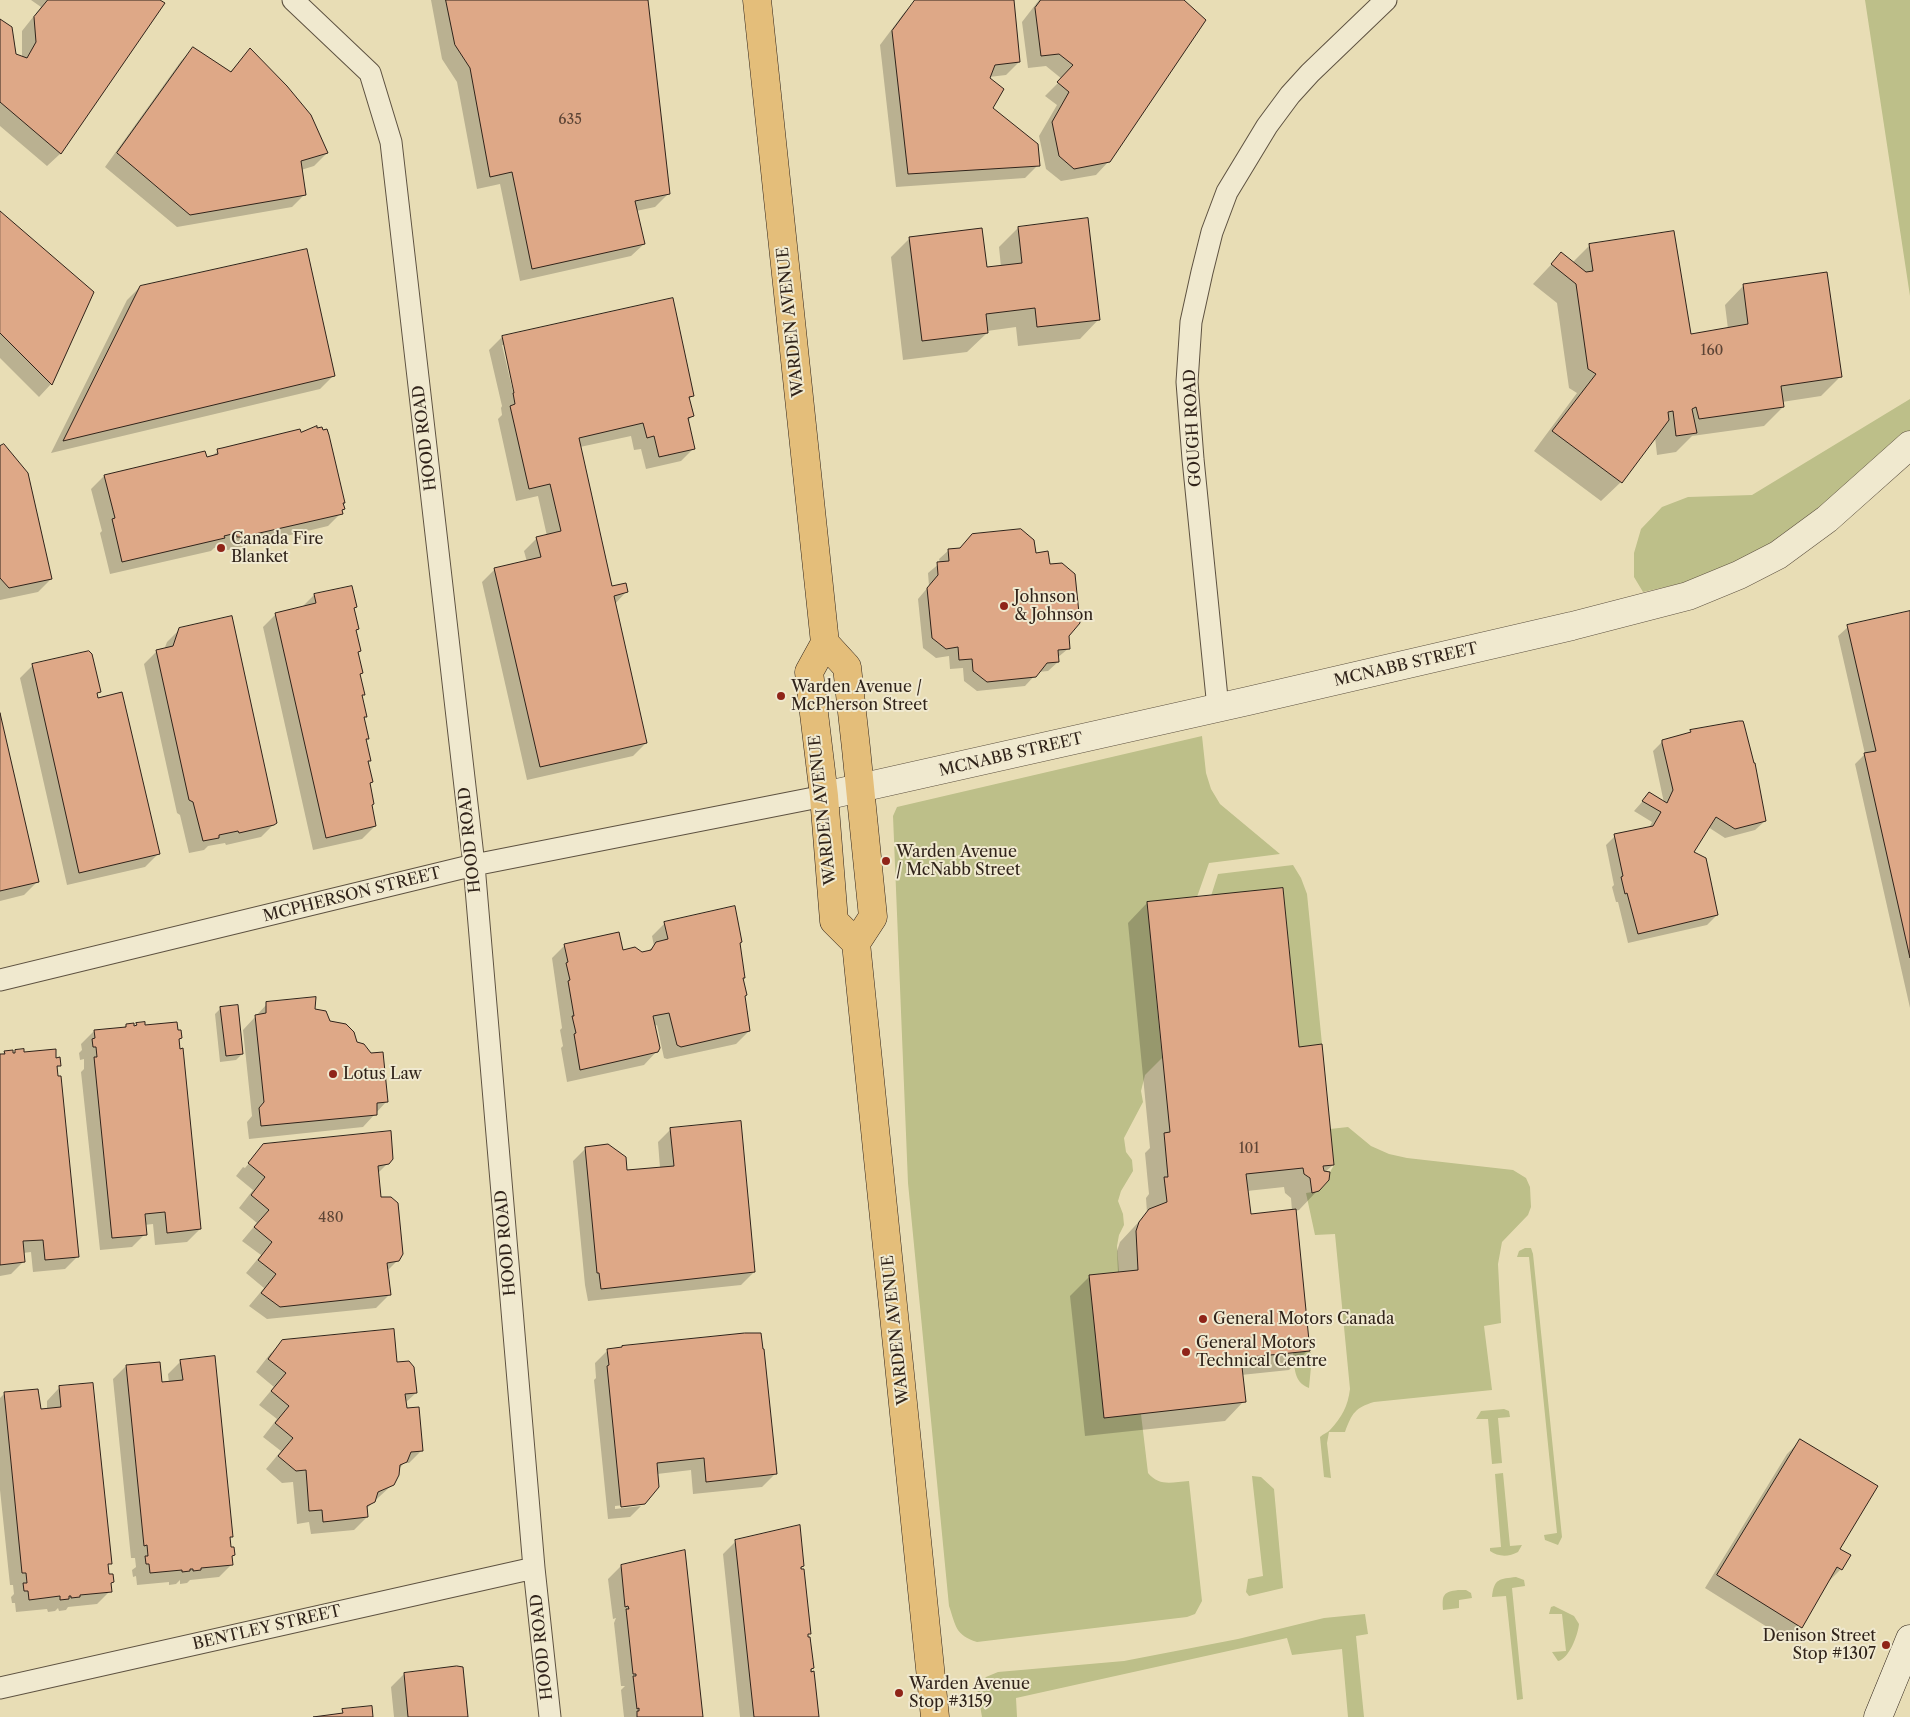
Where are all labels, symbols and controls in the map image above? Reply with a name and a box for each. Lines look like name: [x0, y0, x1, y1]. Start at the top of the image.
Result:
house number: 635: [558, 112, 582, 128]
street label: WARDEN AVENUE: [774, 246, 808, 398]
house number: 160: [1701, 343, 1723, 359]
street label: GOUGH ROAD: [1180, 368, 1206, 488]
street label: HOOD ROAD: [409, 384, 441, 492]
place label: Canada Fire Blanket: [231, 529, 323, 567]
marker: Canada Fire Blanket: [215, 542, 227, 554]
place label: Johnson & Johnson: [1014, 587, 1093, 625]
marker: Johnson & Johnson: [998, 600, 1010, 612]
street label: MCNABB STREET: [1332, 639, 1480, 691]
place label: Warden Avenue / McPherson Street: [791, 677, 928, 715]
marker: Warden Avenue / McPherson Street: [775, 690, 787, 702]
street label: MCNABB STREET: [937, 729, 1085, 781]
street label: WARDEN AVENUE: [806, 734, 840, 886]
street label: HOOD ROAD: [455, 786, 485, 894]
place label: Warden Avenue / McNabb Street: [896, 842, 1020, 880]
marker: Warden Avenue / McNabb Street: [880, 855, 892, 867]
street label: MCPHERSON STREET: [261, 864, 443, 926]
place label: Lotus Law: [343, 1064, 422, 1084]
marker: Lotus Law: [327, 1068, 339, 1080]
house number: 101: [1239, 1141, 1259, 1157]
street label: HOOD ROAD: [492, 1189, 520, 1297]
house number: 480: [318, 1210, 344, 1226]
street label: WARDEN AVENUE: [879, 1254, 913, 1406]
place label: General Motors Canada: [1213, 1309, 1394, 1329]
marker: General Motors Canada: [1197, 1313, 1209, 1325]
place label: General Motors Technical Centre: [1196, 1333, 1327, 1371]
marker: General Motors Technical Centre: [1180, 1346, 1192, 1358]
street label: HOOD ROAD: [527, 1593, 557, 1701]
street label: BENTLEY STREET: [191, 1602, 343, 1654]
place label: Denison Street Stop #1307: [1763, 1626, 1876, 1664]
marker: Denison Street Stop #1307: [1880, 1639, 1892, 1651]
place label: Warden Avenue Stop #3159: [909, 1674, 1030, 1712]
marker: Warden Avenue Stop #3159: [893, 1687, 905, 1699]

